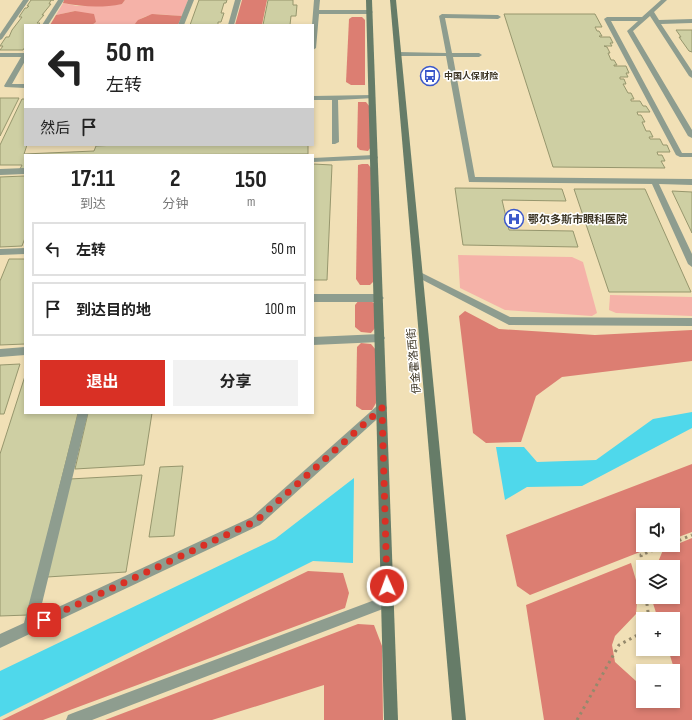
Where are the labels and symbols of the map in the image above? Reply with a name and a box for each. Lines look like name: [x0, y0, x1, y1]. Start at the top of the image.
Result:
bus stop icon: 中国人保财险: [419, 65, 441, 87]
place label: 中国人保财险: [444, 71, 499, 82]
hospital icon: 鄂尔多斯市眼科医院: [503, 208, 525, 230]
place label: 鄂尔多斯市眼科医院: [528, 213, 627, 226]
street label: 伊金霍洛西街: [405, 328, 423, 394]
position arrow: [366, 565, 408, 607]
pin: [27, 603, 61, 637]

